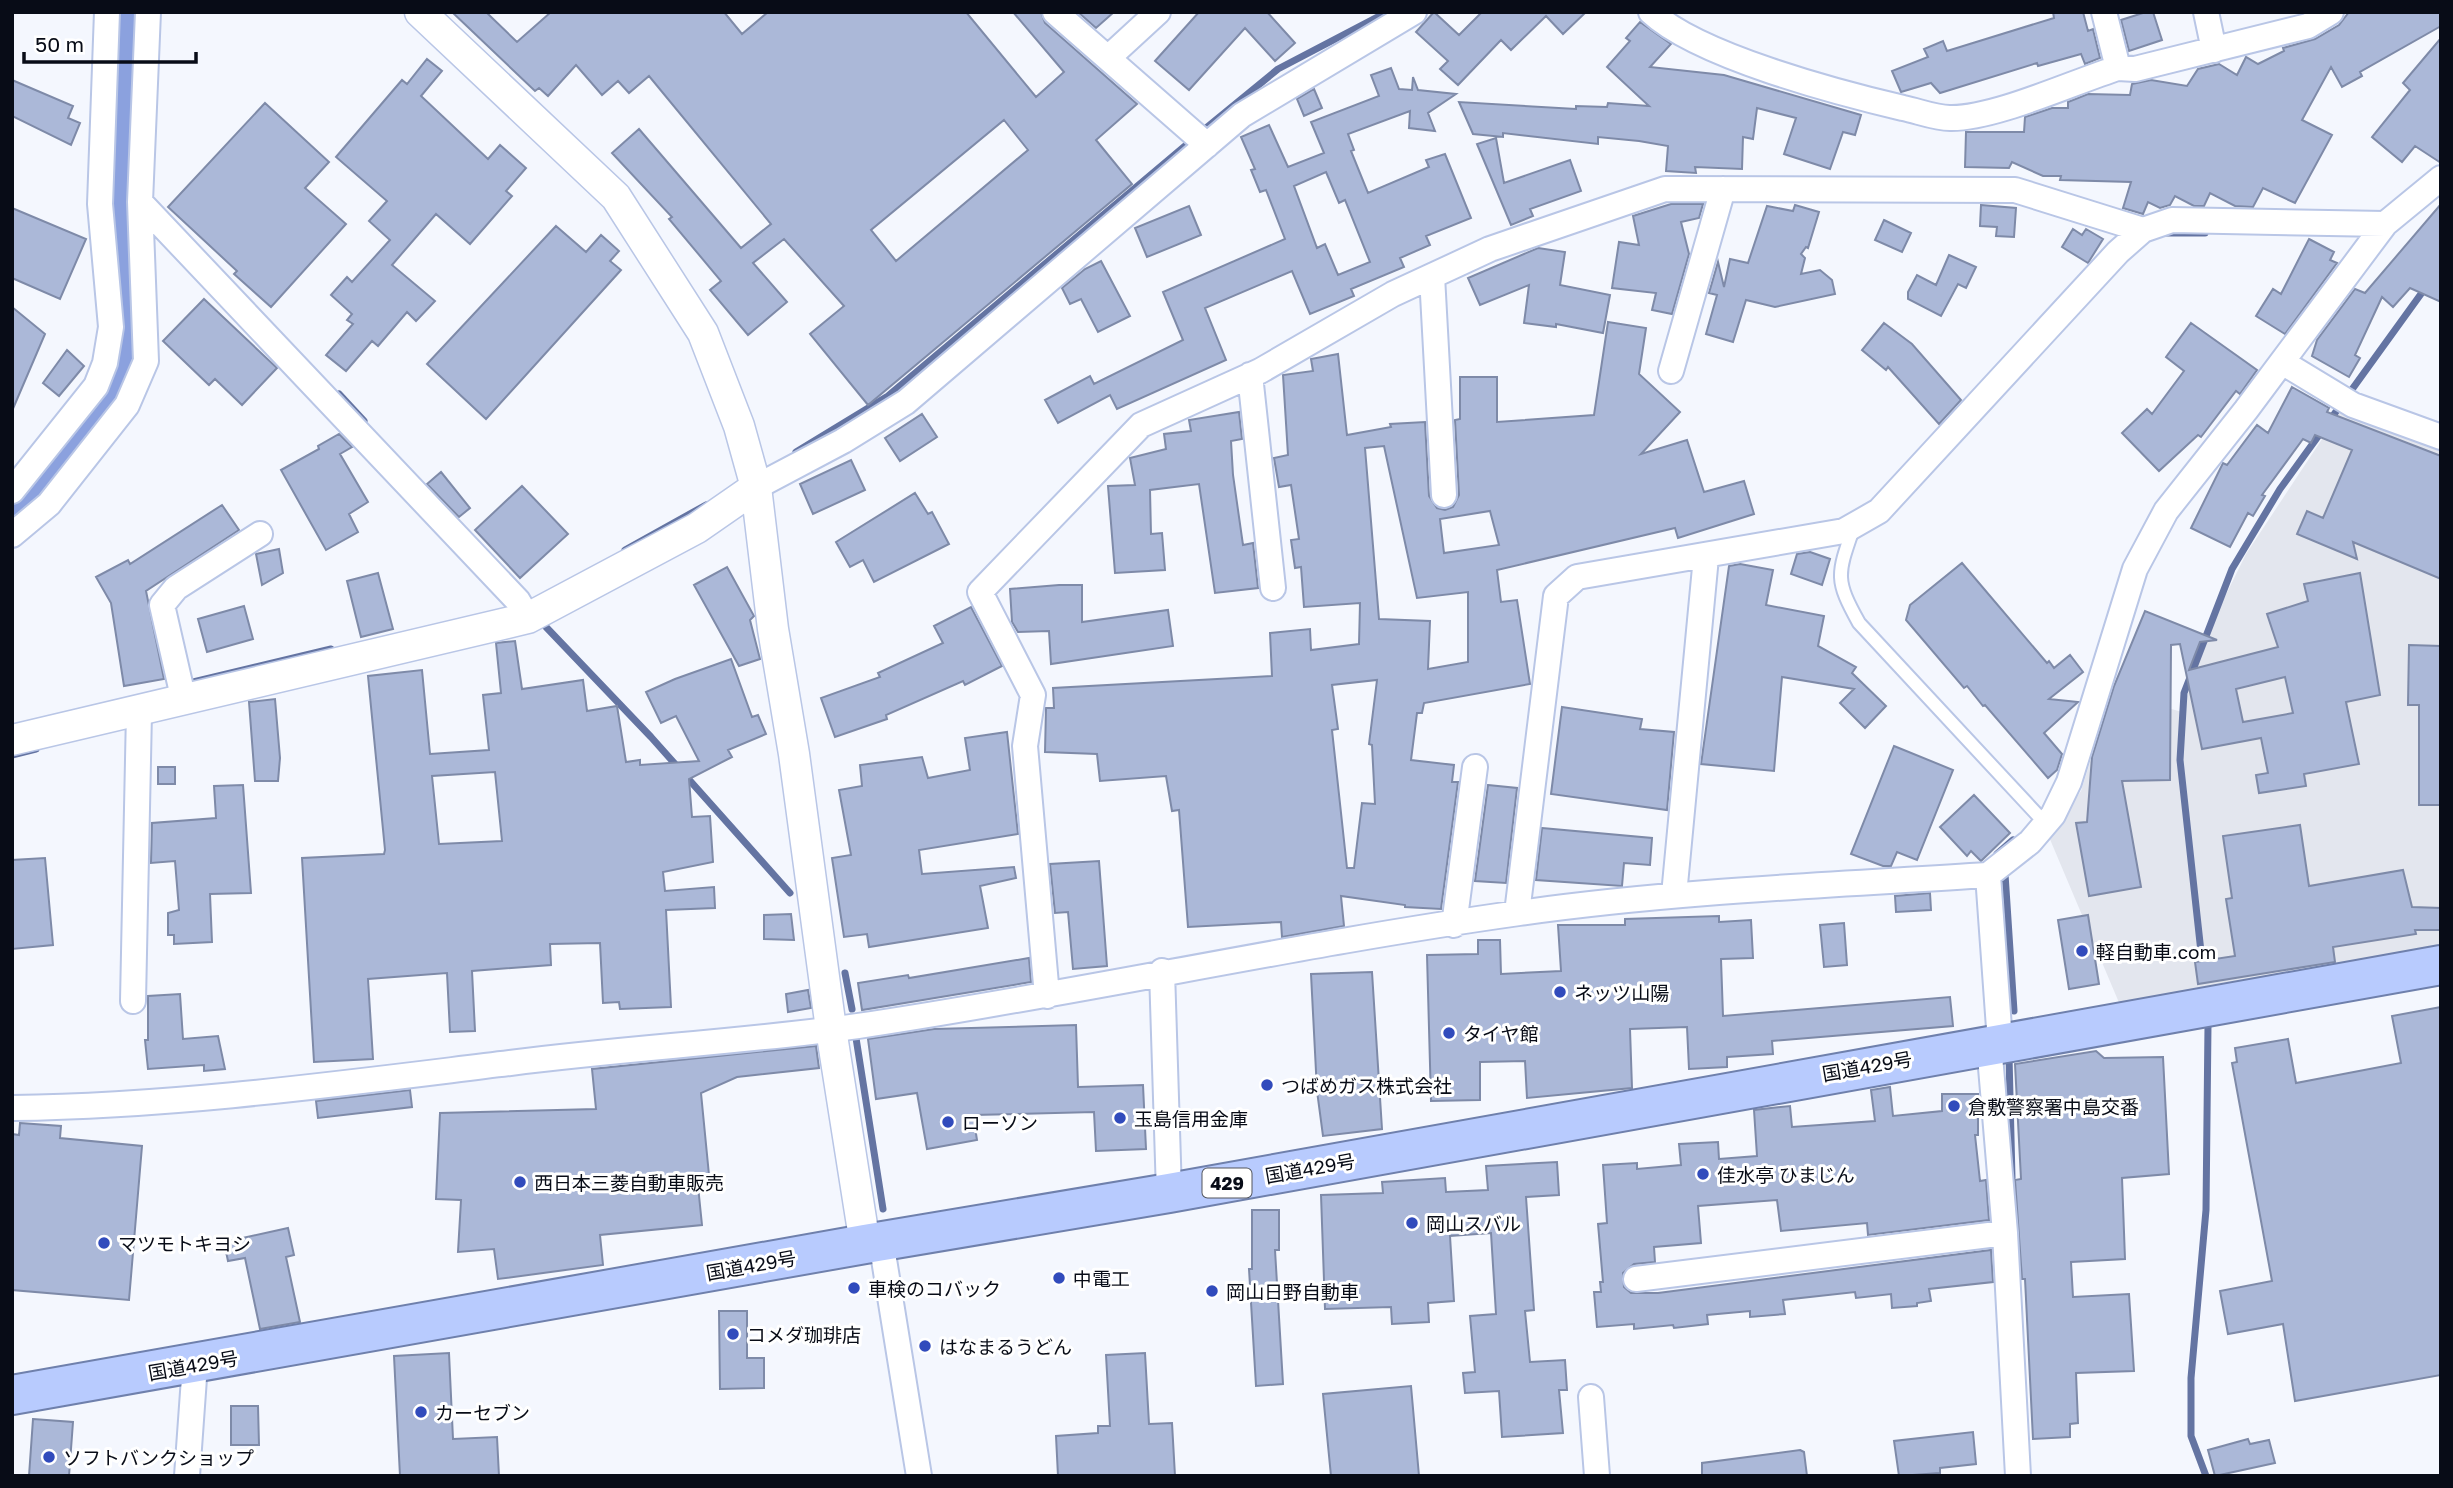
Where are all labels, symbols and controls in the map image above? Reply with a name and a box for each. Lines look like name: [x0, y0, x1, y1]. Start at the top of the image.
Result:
scale bar: [24, 21, 196, 65]
text: 50 m: [35, 31, 84, 57]
place label: 軽自動車.com: [2096, 940, 2216, 963]
marker: 軽自動車.com: [2074, 943, 2090, 959]
place label: ネッツ山陽: [1574, 981, 1669, 1004]
marker: ネッツ山陽: [1552, 984, 1568, 1000]
place label: タイヤ館: [1463, 1022, 1538, 1045]
marker: タイヤ館: [1441, 1025, 1457, 1041]
street label: 国道429号: [1820, 1047, 1914, 1085]
place label: つばめガス株式会社: [1281, 1074, 1452, 1097]
marker: つばめガス株式会社: [1259, 1077, 1275, 1093]
place label: 倉敷警察署中島交番: [1968, 1095, 2139, 1118]
marker: 倉敷警察署中島交番: [1946, 1098, 1962, 1114]
place label: 玉島信用金庫: [1134, 1107, 1248, 1130]
marker: 玉島信用金庫: [1112, 1110, 1128, 1126]
place label: ローソン: [962, 1111, 1038, 1134]
marker: ローソン: [940, 1114, 956, 1130]
street label: 国道429号: [1263, 1149, 1357, 1187]
place label: 佳水亭 ひまじん: [1717, 1163, 1855, 1186]
marker: 佳水亭 ひまじん: [1695, 1166, 1711, 1182]
road number: 429: [1202, 1168, 1252, 1198]
place label: 西日本三菱自動車販売: [534, 1171, 724, 1194]
marker: 西日本三菱自動車販売: [512, 1174, 528, 1190]
place label: 岡山スバル: [1426, 1212, 1521, 1235]
marker: 岡山スバル: [1404, 1215, 1420, 1231]
place label: マツモトキヨシ: [118, 1232, 251, 1255]
marker: マツモトキヨシ: [96, 1235, 112, 1251]
street label: 国道429号: [704, 1246, 798, 1284]
place label: 中電工: [1073, 1267, 1130, 1290]
marker: 中電工: [1051, 1270, 1067, 1286]
place label: 車検のコバック: [868, 1277, 1001, 1300]
marker: 車検のコバック: [846, 1280, 862, 1296]
place label: 岡山日野自動車: [1226, 1280, 1359, 1303]
marker: 岡山日野自動車: [1204, 1283, 1220, 1299]
place label: コメダ珈琲店: [747, 1323, 861, 1346]
marker: コメダ珈琲店: [725, 1326, 741, 1342]
place label: はなまるうどん: [939, 1335, 1072, 1358]
marker: はなまるうどん: [917, 1338, 933, 1354]
street label: 国道429号: [146, 1346, 240, 1384]
place label: カーセブン: [435, 1401, 530, 1424]
marker: カーセブン: [413, 1404, 429, 1420]
place label: ソフトバンクショップ: [63, 1446, 254, 1469]
marker: ソフトバンクショップ: [41, 1449, 57, 1465]

